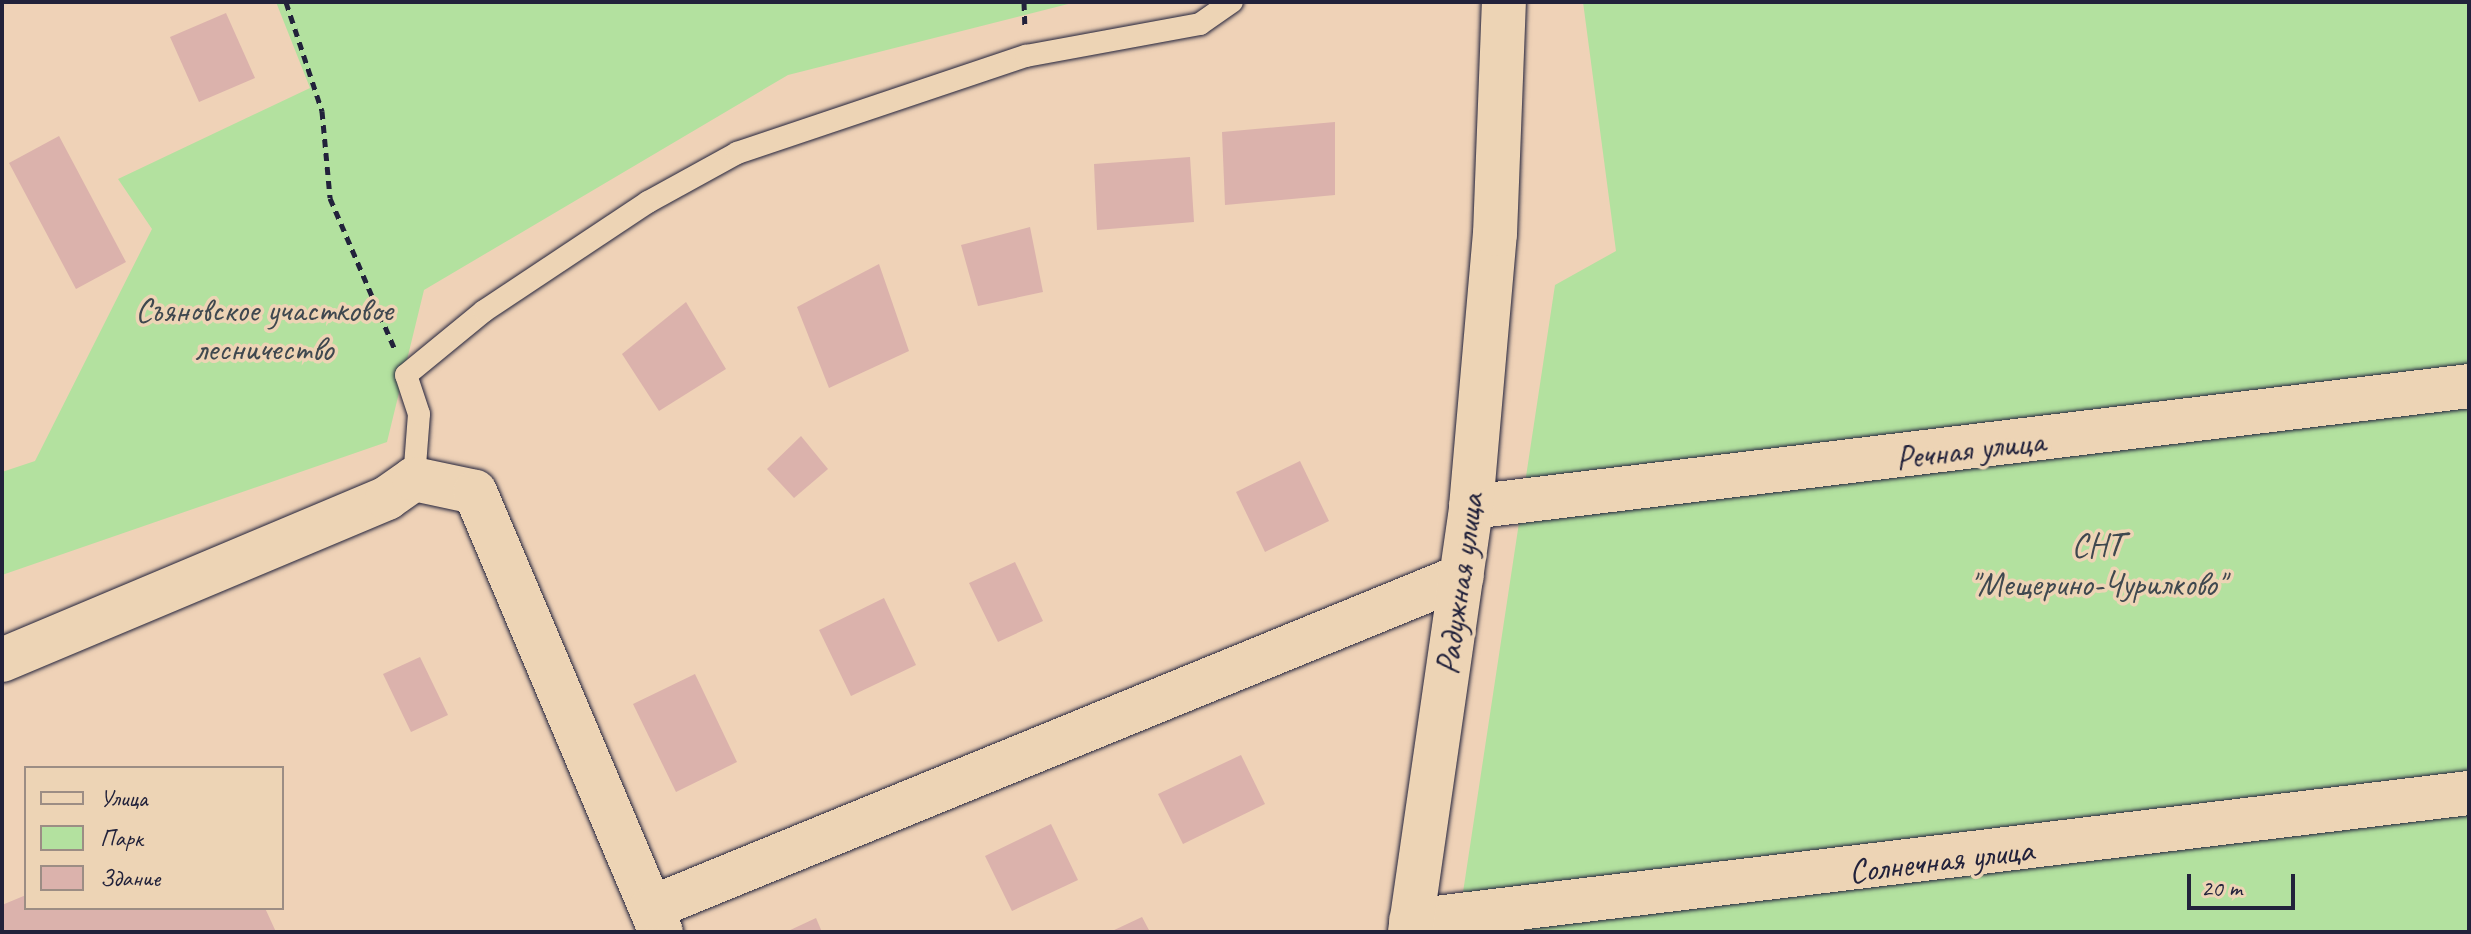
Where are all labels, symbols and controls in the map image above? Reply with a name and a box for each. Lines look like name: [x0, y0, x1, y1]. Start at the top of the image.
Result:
park label: Съяновское участковое лесничество: [136, 289, 392, 368]
street label: Речная улица: [1893, 420, 2047, 478]
street label: Радужная улица: [1426, 490, 1492, 678]
park label: СНТ "Мещерино-Чурилково": [1970, 524, 2224, 604]
legend: [24, 766, 284, 910]
text: Улица: [100, 783, 148, 813]
text: Парк: [100, 823, 143, 853]
street label: Солнечная улица: [1845, 828, 2037, 892]
scale bar: [2191, 858, 2299, 908]
text: Здание: [100, 863, 160, 893]
text: 20 m: [2201, 873, 2242, 903]

